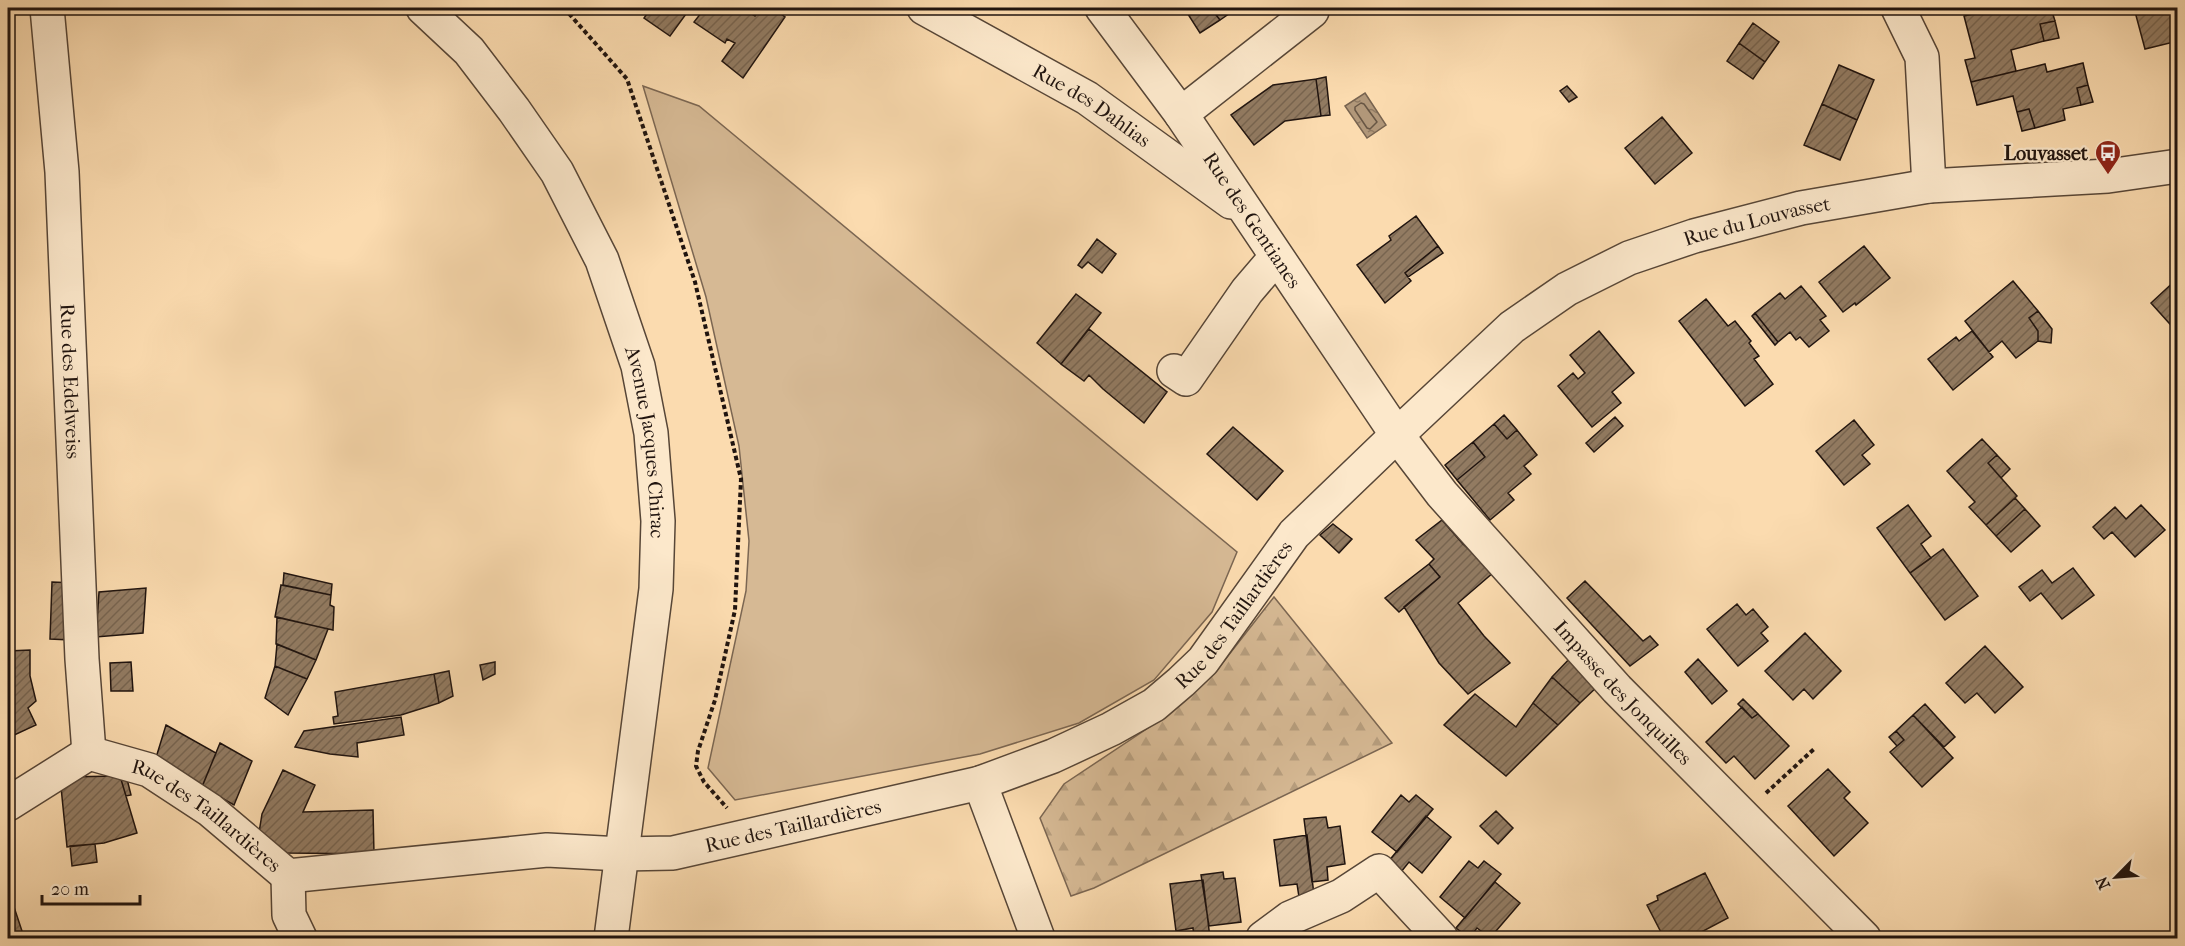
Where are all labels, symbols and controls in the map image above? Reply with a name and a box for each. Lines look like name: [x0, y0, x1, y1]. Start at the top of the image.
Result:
street label: Rue des Dahlias: [1029, 59, 1155, 152]
bus stop icon: Louvasset: [2093, 138, 2123, 176]
place label: Louvasset: [2004, 142, 2089, 165]
street label: Rue des Gentianes: [1198, 148, 1306, 293]
street label: Rue du Louvasset: [1681, 192, 1832, 251]
street label: Rue des Edelweiss: [55, 303, 85, 459]
street label: Avenue Jacques Chirac: [620, 342, 669, 539]
street label: Rue des Taillardières: [1170, 537, 1297, 694]
street label: Impasse des Jonquilles: [1549, 616, 1697, 770]
street label: Rue des Taillardières: [129, 755, 286, 877]
street label: Rue des Taillardières: [703, 795, 883, 857]
north arrow: [2086, 847, 2146, 907]
scale bar: [42, 868, 140, 906]
text: N: [2091, 873, 2114, 893]
text: 20 m: [51, 879, 89, 900]

